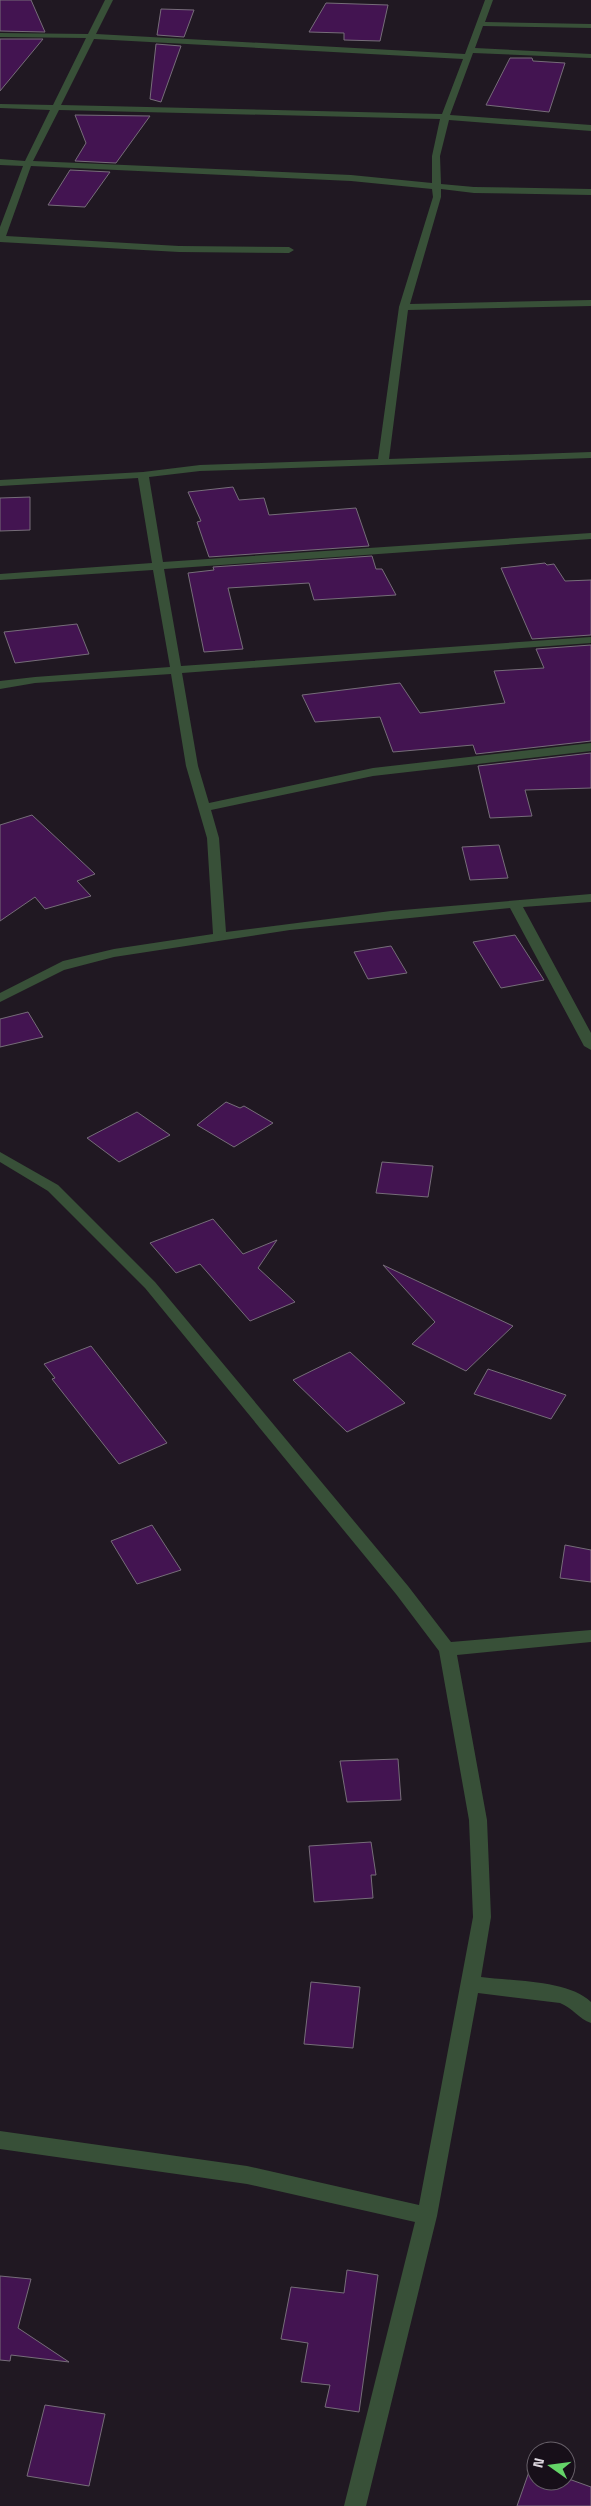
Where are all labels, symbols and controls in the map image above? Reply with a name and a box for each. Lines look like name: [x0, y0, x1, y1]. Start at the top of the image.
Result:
north arrow: [526, 2441, 576, 2491]
text: N: [527, 2455, 549, 2470]

